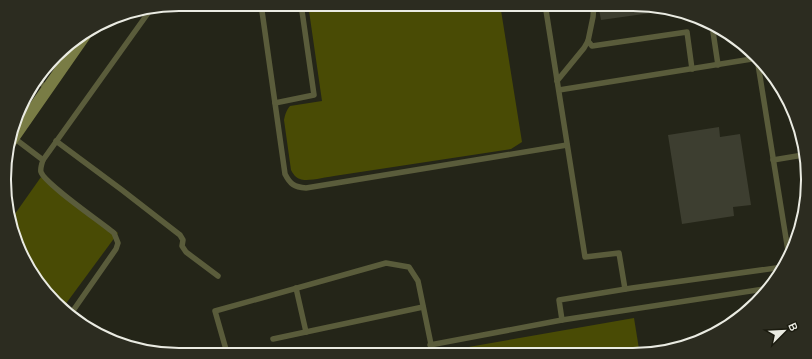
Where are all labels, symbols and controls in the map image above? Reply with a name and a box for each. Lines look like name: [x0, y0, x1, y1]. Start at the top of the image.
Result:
north arrow: [764, 311, 804, 351]
text: B: [784, 321, 801, 334]

